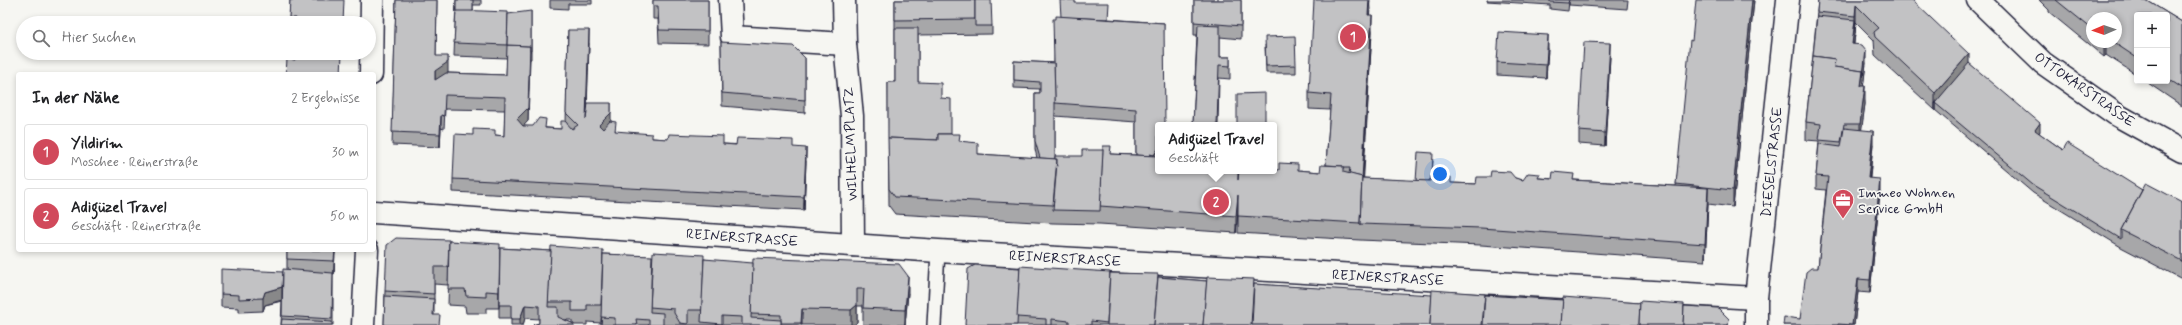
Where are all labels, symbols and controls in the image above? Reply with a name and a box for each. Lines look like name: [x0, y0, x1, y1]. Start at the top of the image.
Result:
north arrow: [2086, 12, 2122, 48]
map controls: [2134, 12, 2170, 84]
button: +: [2134, 12, 2170, 48]
search box: [16, 16, 376, 60]
pin: 1: [1340, 22, 1366, 52]
icon: search: [30, 27, 52, 49]
text: Hier suchen: [62, 28, 136, 48]
street label: OTTOKARSTRASSE: [2031, 48, 2138, 131]
button: −: [2134, 48, 2170, 84]
text: In der Nähe: [32, 87, 120, 109]
street label: WILHELMPLATZ: [840, 87, 862, 201]
text: 2 Ergebnisse: [291, 90, 360, 107]
street label: DIESELSTRASSE: [1757, 106, 1787, 218]
popup: [1155, 122, 1277, 174]
text: Adigüzel Travel: [1168, 130, 1264, 150]
text: Yildirim: [71, 134, 123, 154]
text: 1: [43, 144, 49, 161]
text: 30 m: [332, 144, 359, 161]
text: Geschäft: [1168, 150, 1219, 167]
text: Moschee · Reinerstraße: [71, 154, 198, 171]
your location: [1430, 164, 1450, 184]
place label: Immeo Wohnen Service GmbH: [1858, 184, 1955, 218]
pin: 2: [1203, 187, 1229, 217]
office icon: Immeo Wohnen Service GmbH: [1830, 187, 1856, 220]
text: Adigüzel Travel: [71, 198, 167, 218]
text: 2: [43, 208, 49, 225]
text: 50 m: [330, 208, 359, 225]
text: Geschäft · Reinerstraße: [71, 218, 201, 235]
street label: REINERSTRASSE: [685, 225, 799, 251]
street label: REINERSTRASSE: [1008, 247, 1122, 271]
street label: REINERSTRASSE: [1331, 266, 1445, 290]

